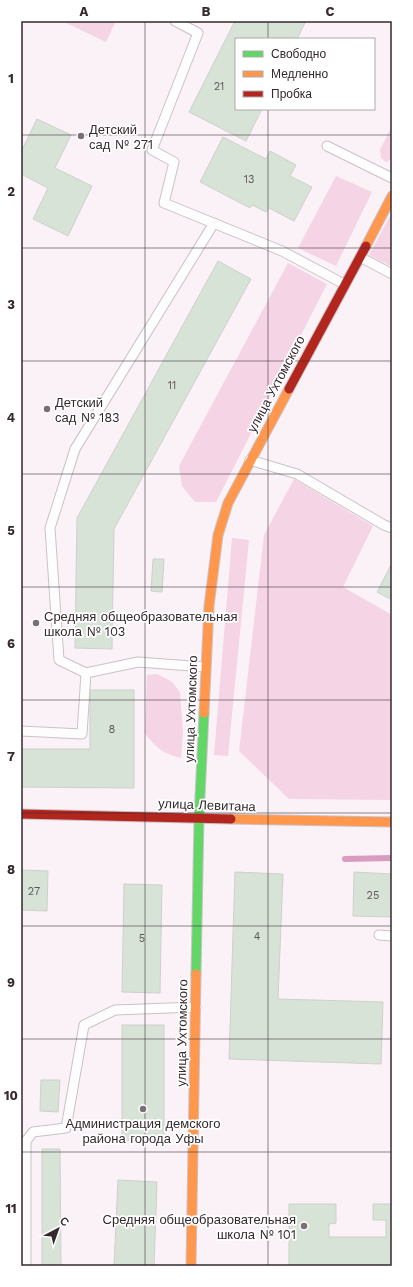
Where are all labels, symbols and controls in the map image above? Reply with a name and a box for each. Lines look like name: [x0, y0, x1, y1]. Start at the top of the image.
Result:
text: A: [80, 4, 89, 19]
text: B: [202, 4, 211, 19]
text: C: [326, 4, 335, 19]
legend: [235, 38, 375, 110]
text: Свободно: [271, 47, 326, 61]
text: Медленно: [271, 67, 328, 81]
text: 1: [8, 71, 14, 86]
house number: 21: [214, 80, 224, 93]
text: Пробка: [271, 87, 312, 101]
place label: Детский сад № 271: [89, 122, 153, 152]
marker: Детский сад № 271: [76, 131, 86, 141]
house number: 13: [244, 173, 254, 186]
text: 2: [7, 184, 15, 199]
text: 3: [7, 297, 15, 312]
street label: улица Ухтомского: [244, 333, 308, 435]
house number: 11: [168, 379, 176, 392]
place label: Детский сад № 183: [55, 395, 120, 425]
marker: Детский сад № 183: [42, 404, 52, 414]
text: 4: [7, 410, 16, 425]
text: 5: [7, 523, 15, 538]
place label: Средняя общеобразовательная школа № 103: [44, 609, 237, 639]
marker: Средняя общеобразовательная школа № 103: [31, 618, 41, 628]
text: 6: [7, 636, 15, 651]
street label: улица Ухтомского: [182, 655, 200, 763]
house number: 8: [109, 723, 116, 736]
text: 7: [7, 749, 15, 764]
street label: улица Левитана: [158, 796, 257, 814]
text: 8: [7, 862, 15, 877]
house number: 27: [28, 885, 40, 898]
house number: 25: [367, 889, 379, 902]
house number: 4: [254, 930, 261, 943]
house number: 5: [139, 932, 145, 945]
text: 9: [7, 975, 15, 990]
street label: улица Ухтомского: [174, 979, 190, 1087]
text: 10: [4, 1088, 18, 1103]
marker: Администрация демского района города Уфы: [138, 1104, 148, 1114]
place label: Администрация демского района города Уфы: [66, 1116, 221, 1146]
text: 11: [5, 1201, 17, 1216]
north arrow: [38, 1209, 78, 1249]
place label: Средняя общеобразовательная школа № 101: [103, 1212, 296, 1242]
text: С: [57, 1214, 72, 1229]
marker: Средняя общеобразовательная школа № 101: [299, 1221, 309, 1231]

